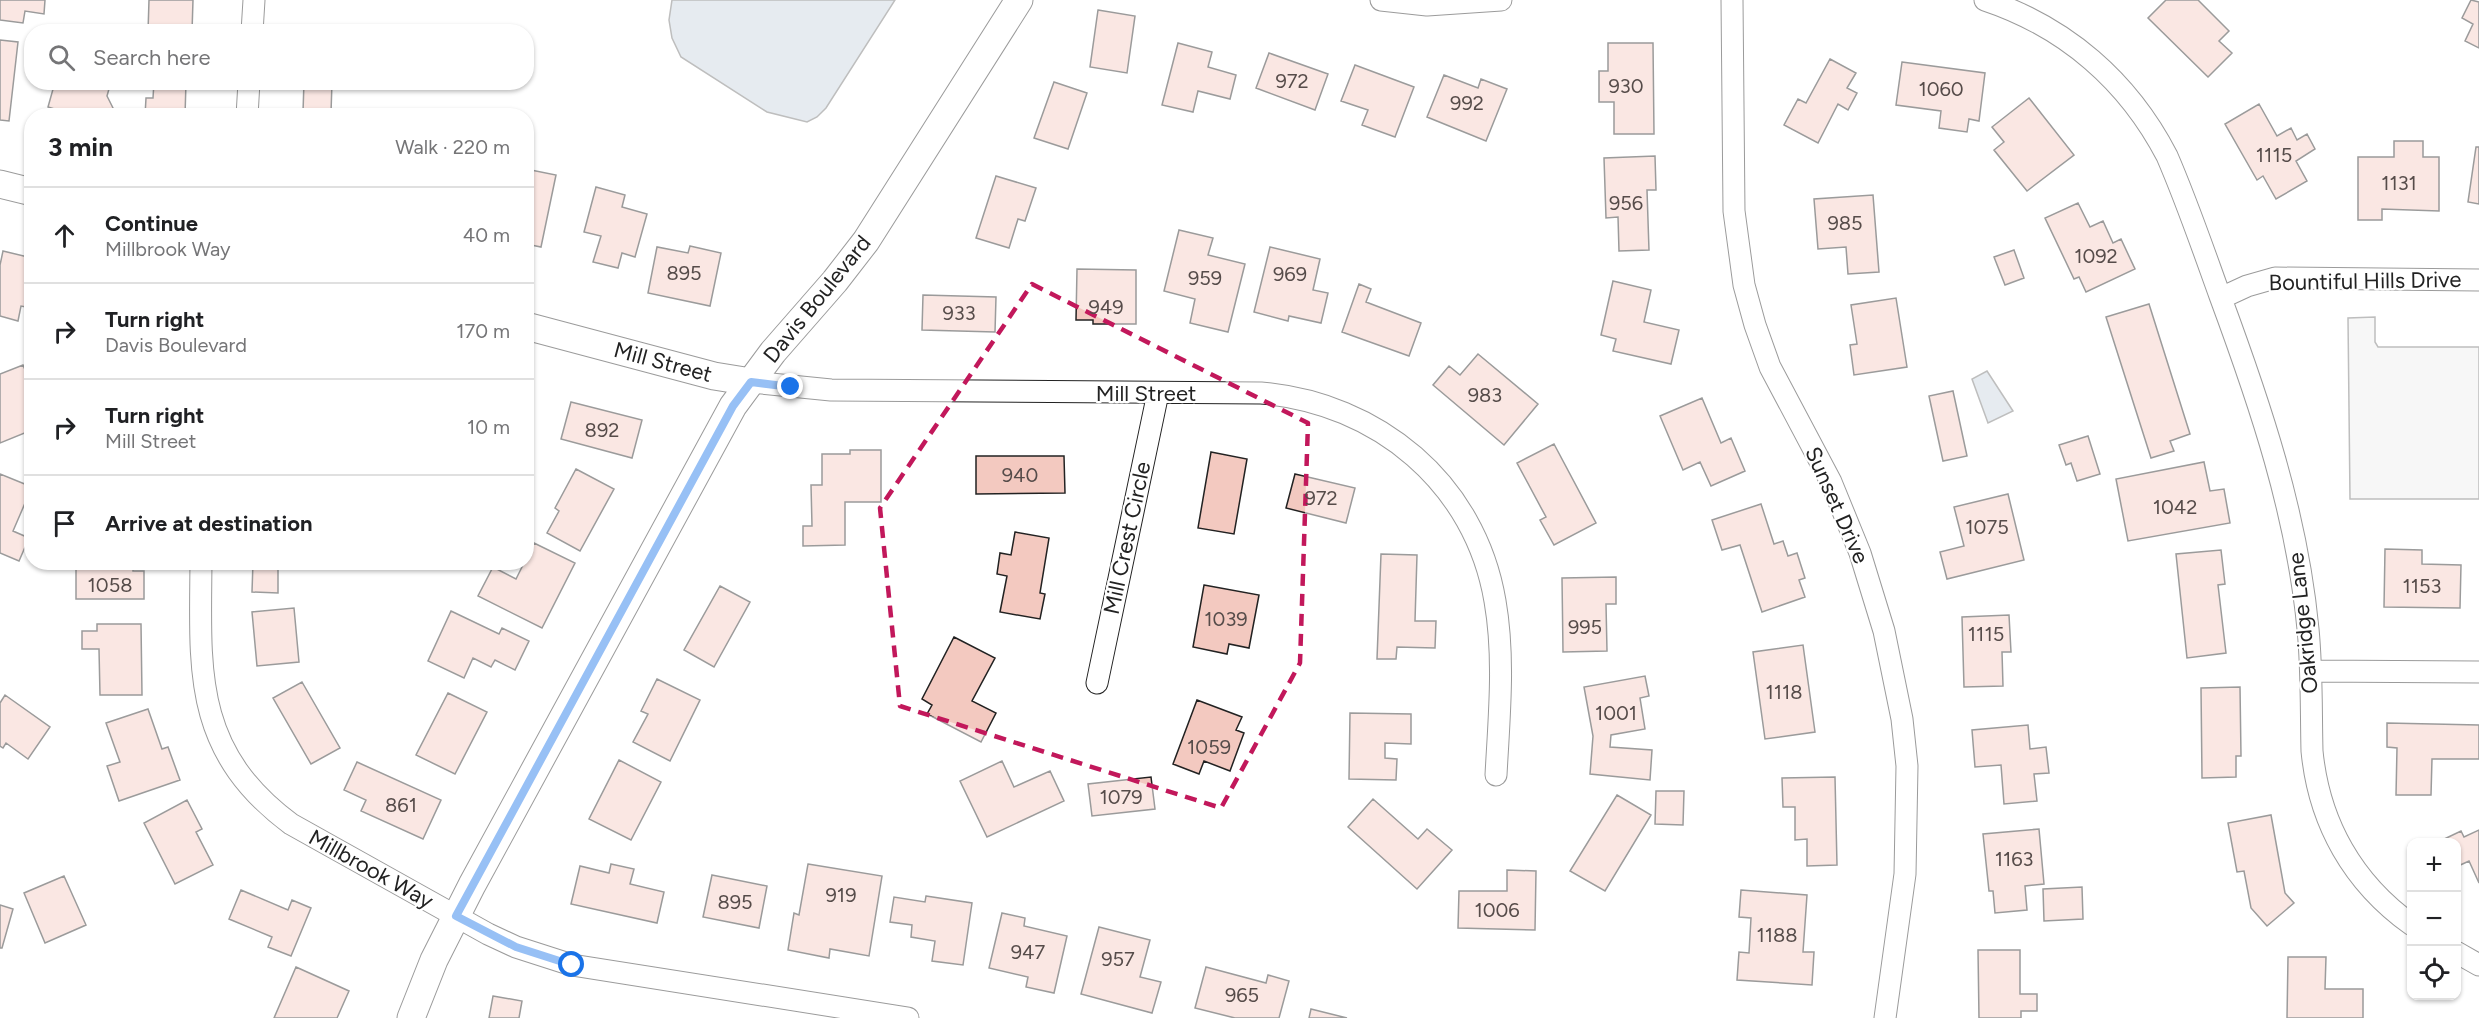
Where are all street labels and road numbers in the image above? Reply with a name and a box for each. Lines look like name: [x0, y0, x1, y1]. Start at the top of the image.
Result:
street label: Davis Boulevard: [757, 230, 877, 368]
street label: Bountiful Hills Drive: [2268, 266, 2462, 296]
street label: Mill Street: [611, 336, 715, 388]
street label: Mill Street: [1096, 380, 1196, 407]
street label: Sunset Drive: [1799, 442, 1875, 568]
street label: Mill Crest Circle: [1098, 459, 1156, 617]
street label: Oakridge Lane: [2282, 551, 2324, 695]
street label: Millbrook Way: [304, 824, 438, 915]

